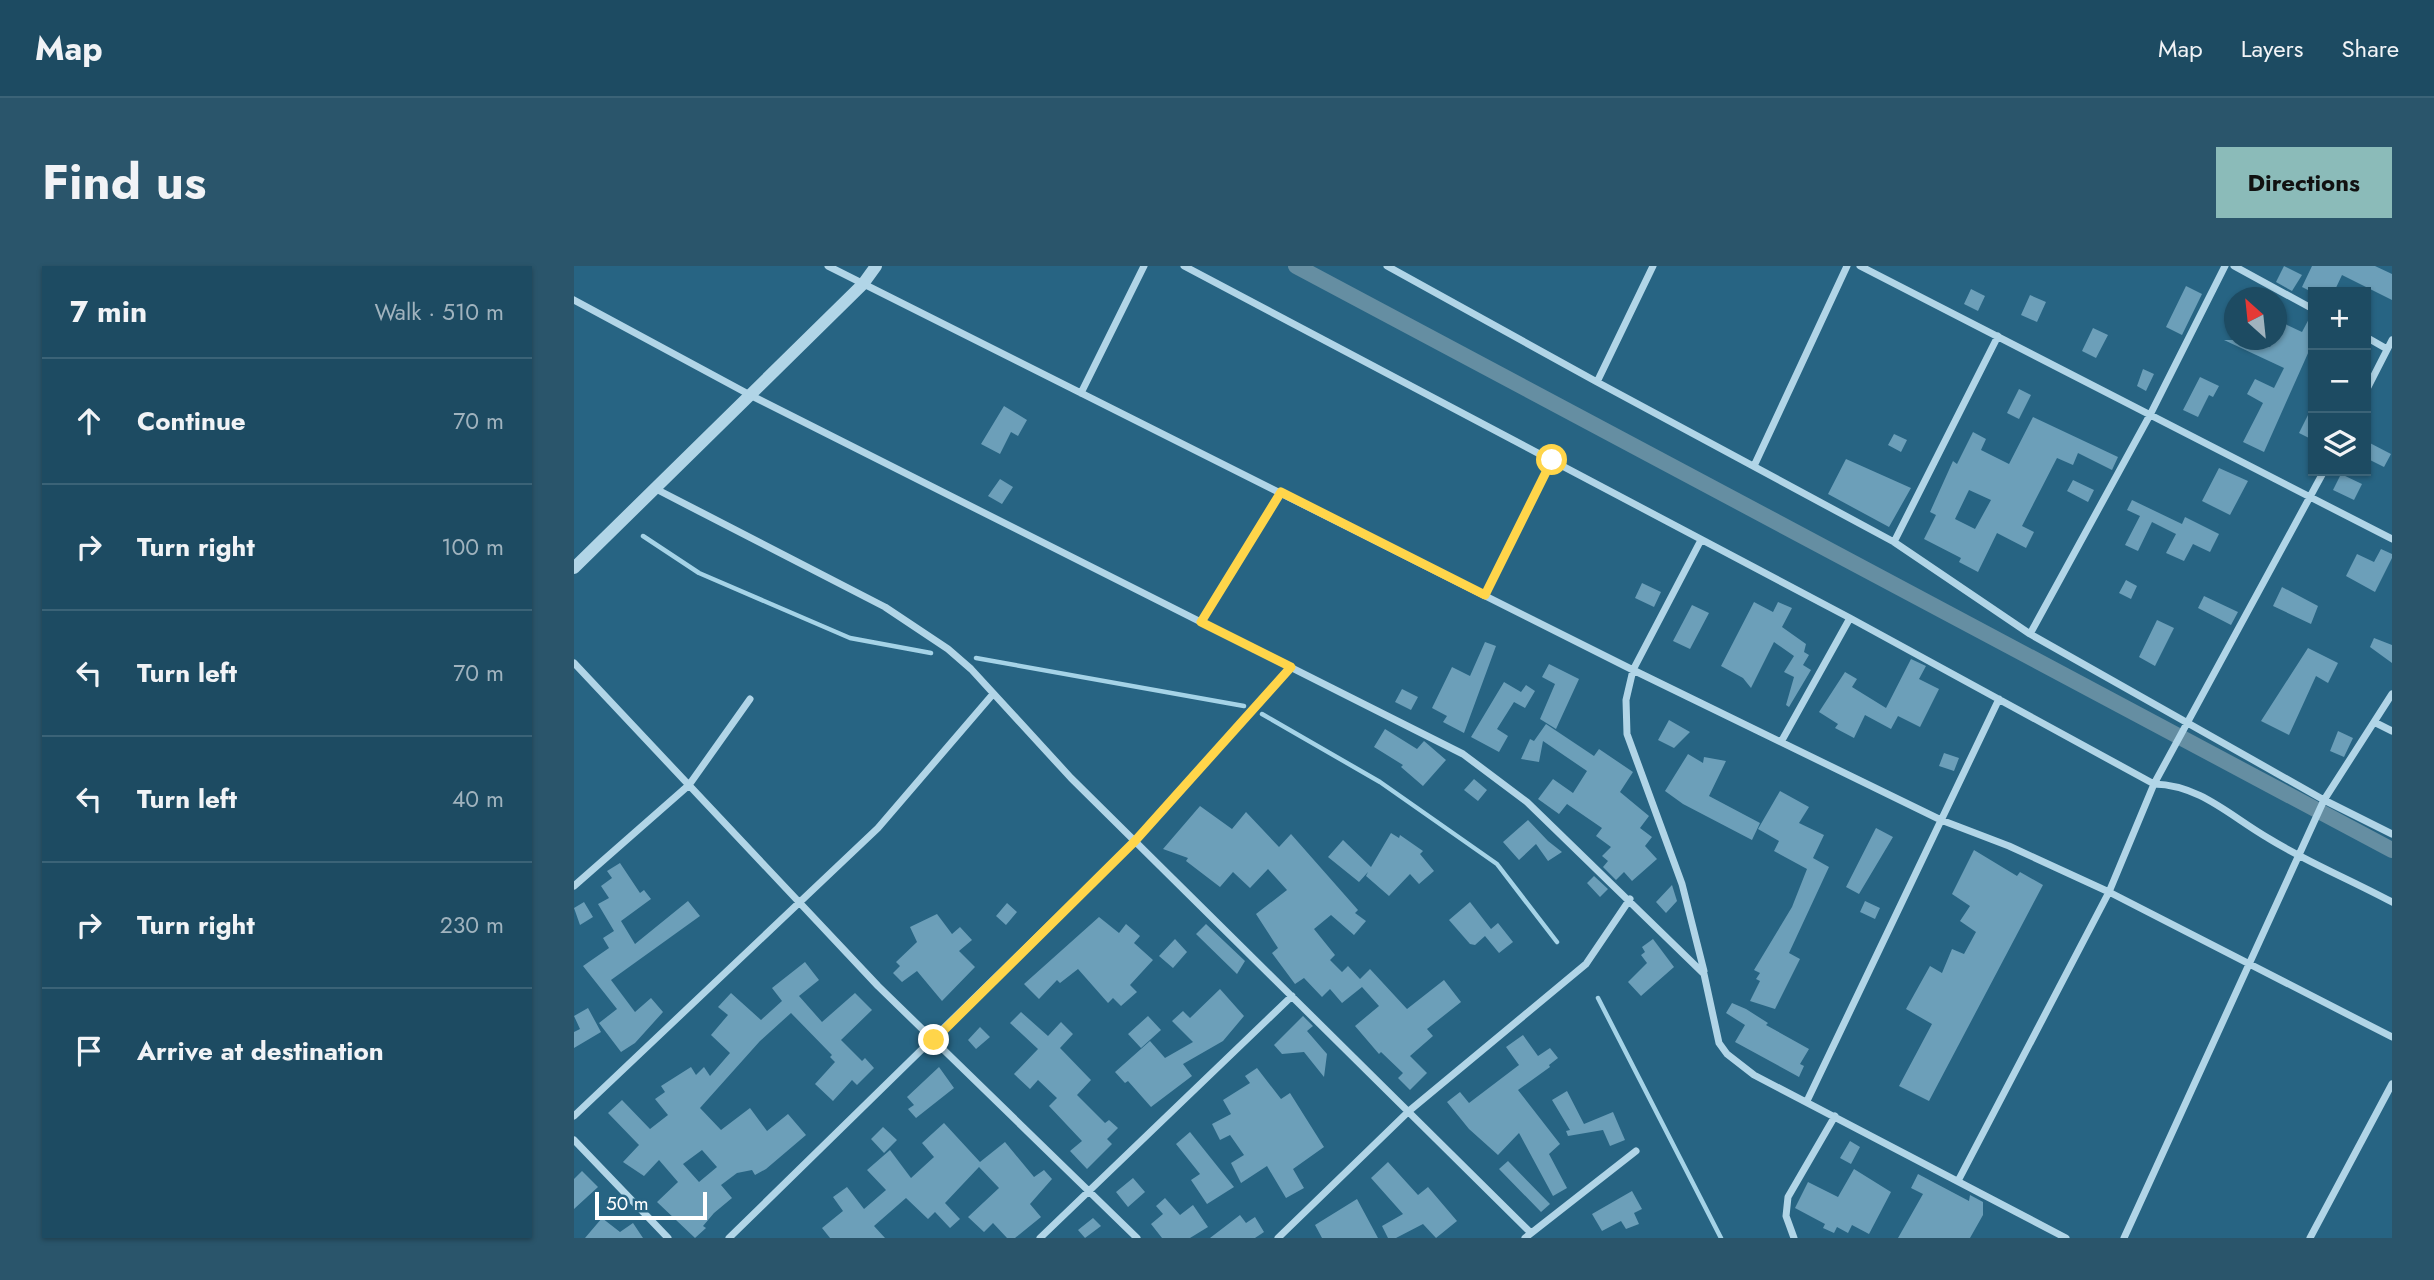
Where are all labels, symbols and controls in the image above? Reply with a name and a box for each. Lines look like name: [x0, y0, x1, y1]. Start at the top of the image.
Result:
text: Map: [35, 25, 103, 72]
text: Map: [2158, 31, 2203, 66]
text: Layers: [2241, 31, 2303, 66]
text: Share: [2341, 31, 2399, 66]
text: Find us: [42, 147, 206, 217]
button: Directions: [2216, 147, 2392, 218]
north arrow: [2224, 287, 2287, 350]
map controls: [2308, 287, 2371, 476]
button: +: [2308, 287, 2371, 350]
text: 7 min: [70, 290, 147, 333]
text: Walk · 510 m: [374, 295, 504, 329]
button: −: [2308, 350, 2371, 413]
icon: ahead: [70, 402, 108, 440]
text: Continue: [137, 402, 246, 440]
text: 70 m: [453, 404, 504, 438]
button: layers: [2308, 413, 2371, 476]
route start: [1536, 444, 1567, 475]
icon: right: [70, 528, 108, 566]
text: Turn right: [137, 528, 255, 566]
text: 100 m: [441, 530, 504, 564]
icon: left: [70, 654, 108, 692]
text: Turn left: [137, 654, 237, 692]
text: 70 m: [453, 656, 504, 690]
icon: left: [70, 780, 108, 818]
text: Turn left: [137, 780, 237, 818]
text: 40 m: [452, 782, 504, 816]
icon: right: [70, 906, 108, 944]
text: Turn right: [137, 906, 255, 944]
text: 230 m: [440, 908, 504, 942]
route end: [918, 1024, 949, 1055]
icon: arrive: [70, 1032, 108, 1070]
text: Arrive at destination: [137, 1032, 384, 1070]
scale bar: [595, 1189, 707, 1221]
text: 50 m: [606, 1190, 649, 1217]

